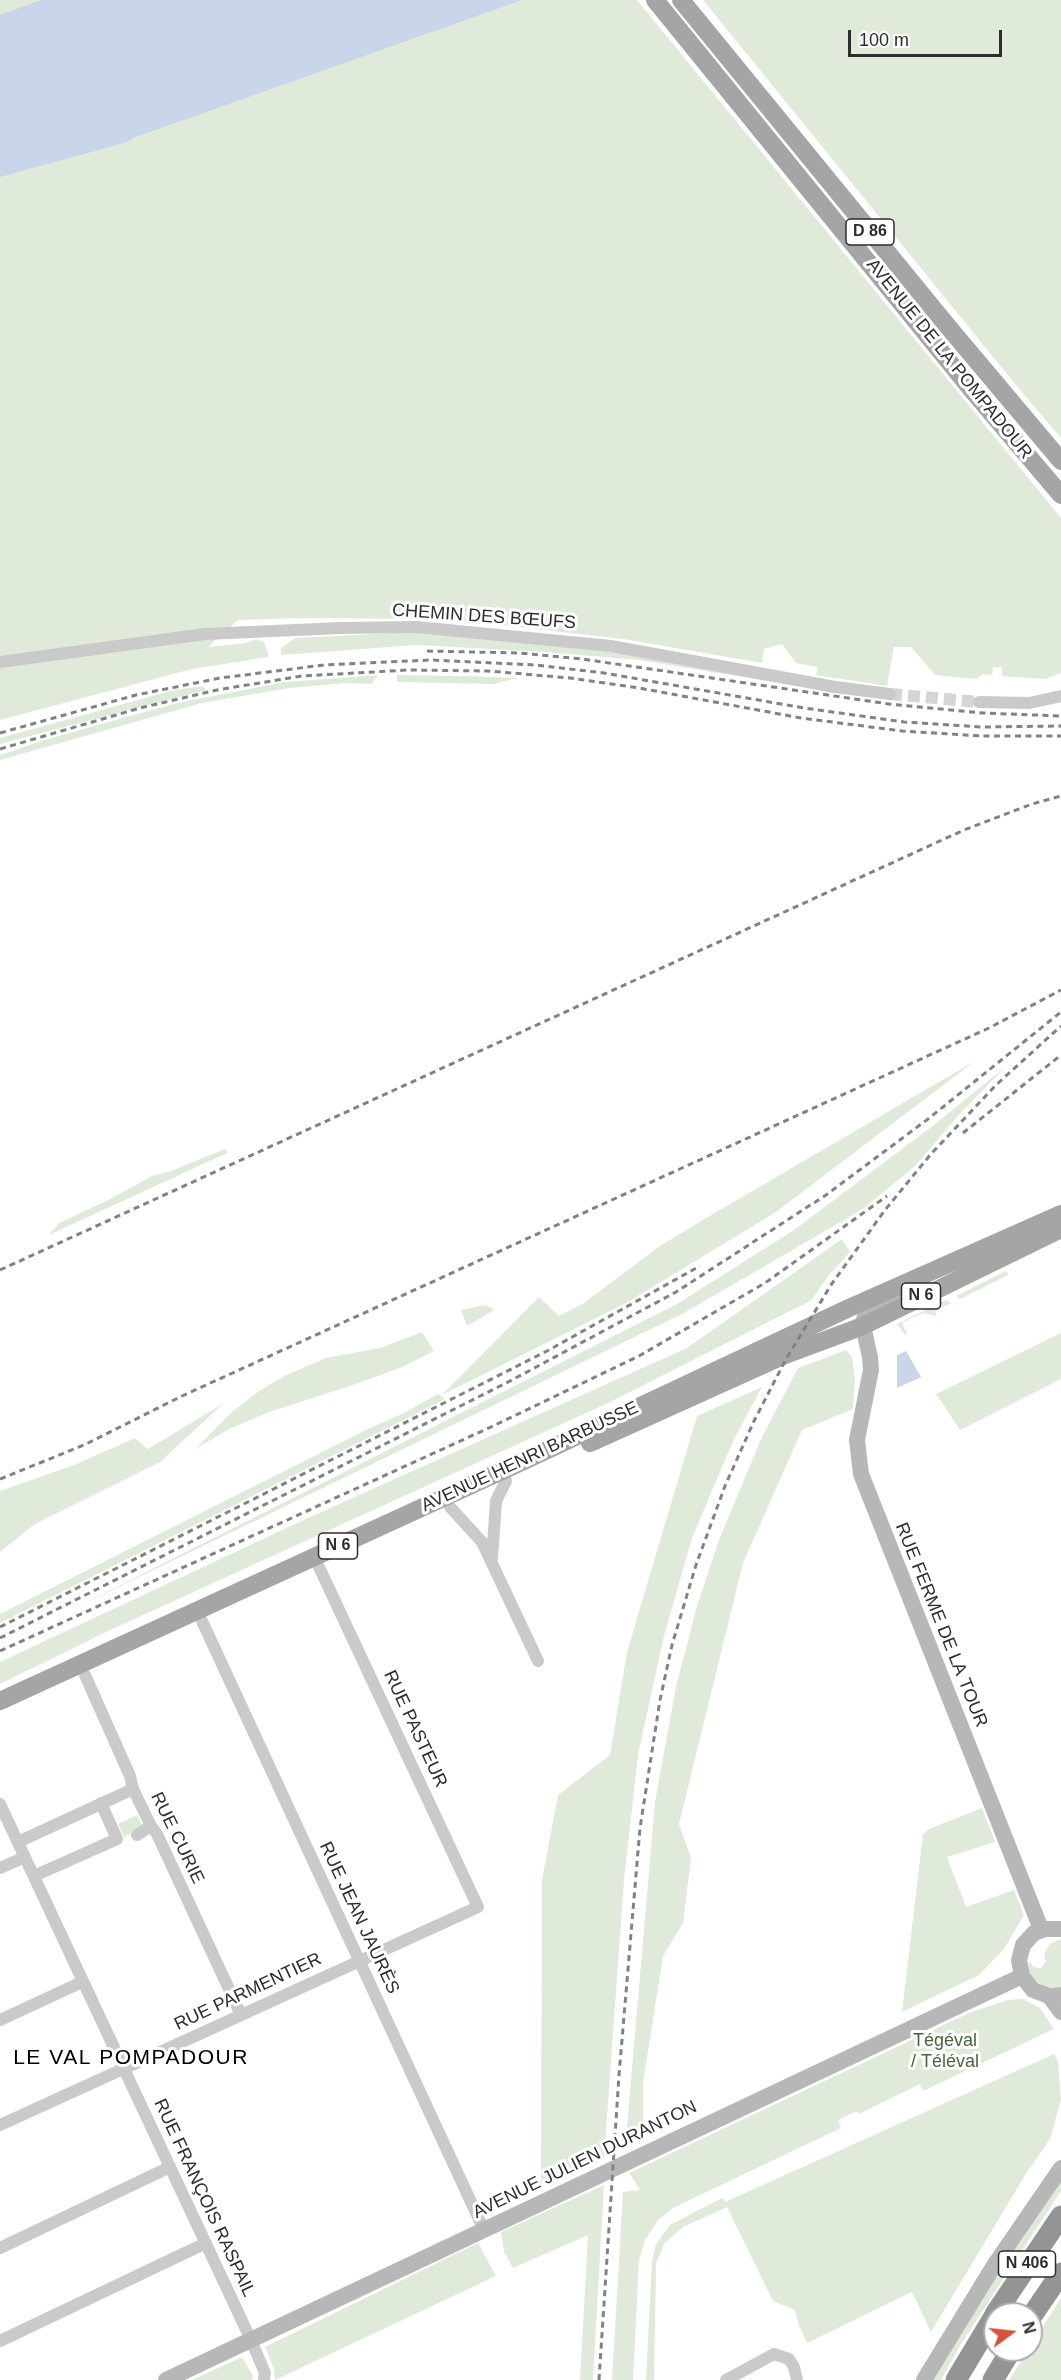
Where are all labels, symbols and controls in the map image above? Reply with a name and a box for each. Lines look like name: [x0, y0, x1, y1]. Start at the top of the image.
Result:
scale bar: [851, 18, 1006, 56]
text: 100 m: [859, 30, 909, 50]
road number: D 86: [846, 219, 894, 245]
street label: AVENUE DE LA POMPADOUR: [862, 255, 1036, 463]
street label: CHEMIN DES BŒUFS: [391, 600, 577, 634]
road number: N 6: [902, 1283, 940, 1309]
street label: AVENUE HENRI BARBUSSE: [418, 1397, 642, 1517]
street label: RUE FERME DE LA TOUR: [890, 1520, 992, 1730]
road number: N 6: [318, 1533, 358, 1559]
street label: RUE PASTEUR: [378, 1667, 452, 1791]
street label: RUE CURIE: [146, 1789, 208, 1887]
street label: RUE JEAN JAURÈS: [314, 1839, 404, 1997]
street label: RUE PARMENTIER: [171, 1948, 325, 2036]
park label: Tégéval / Téléval: [911, 2030, 979, 2072]
district label: LE VAL POMPADOUR: [13, 2045, 249, 2071]
street label: RUE FRANÇOIS RASPAIL: [149, 2096, 259, 2300]
street label: AVENUE JULIEN DURANTON: [470, 2096, 700, 2224]
road number: N 406: [998, 2251, 1056, 2277]
north arrow: [983, 2302, 1043, 2362]
text: N: [1019, 2320, 1039, 2336]

